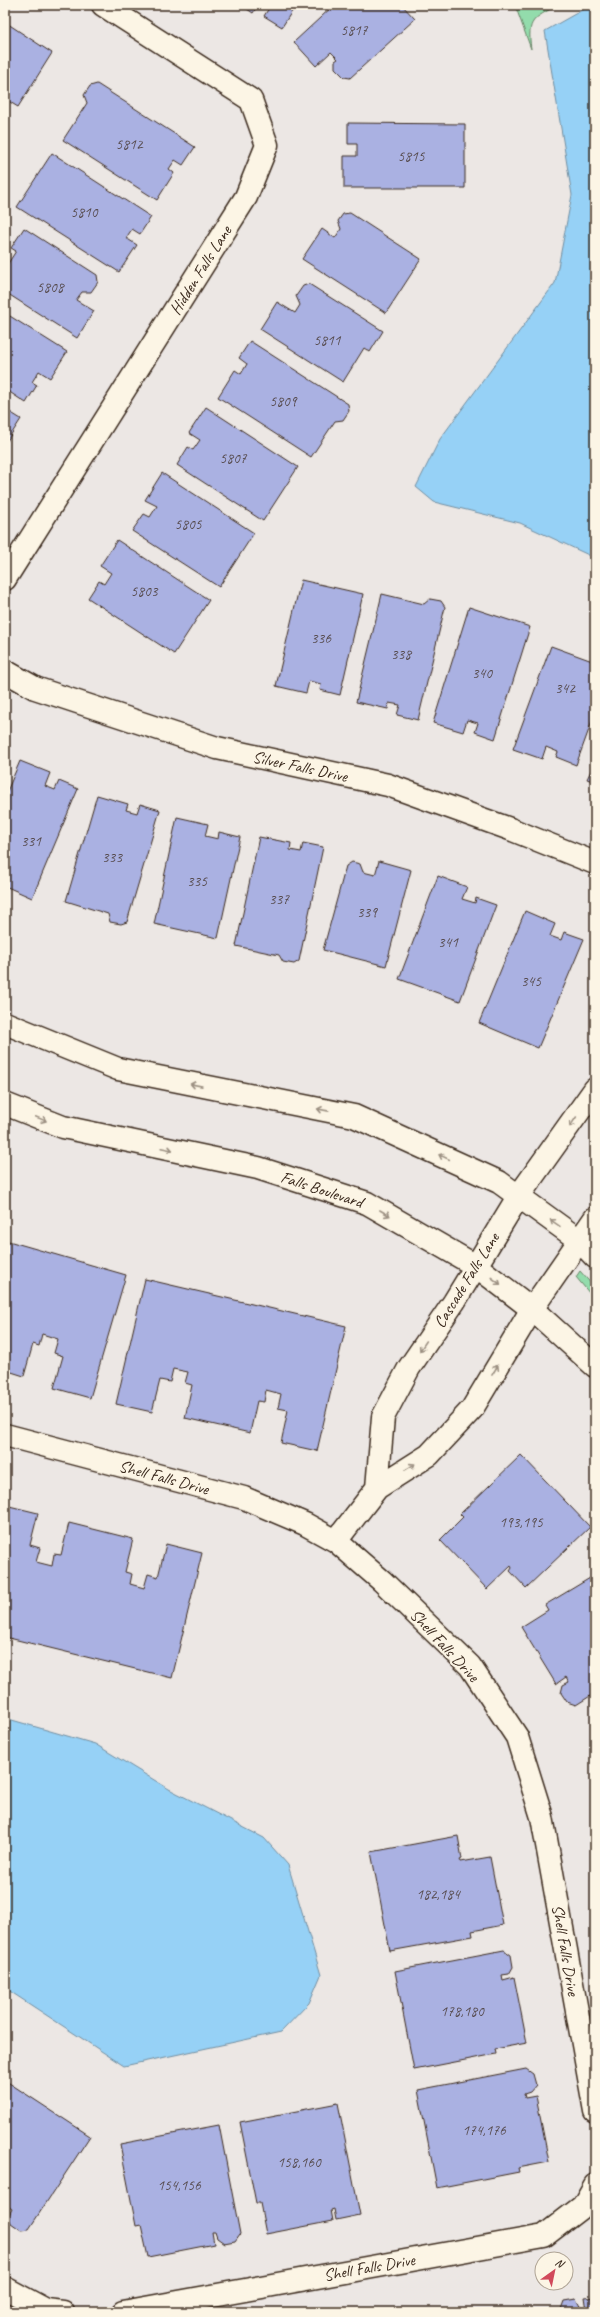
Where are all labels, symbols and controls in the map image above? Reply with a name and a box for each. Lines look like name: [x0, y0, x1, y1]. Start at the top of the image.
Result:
house number: 5817: [340, 21, 369, 40]
house number: 5812: [115, 135, 144, 154]
house number: 5815: [397, 147, 426, 166]
house number: 5810: [70, 203, 99, 222]
street label: Hidden Falls Lane: [165, 221, 237, 319]
house number: 5808: [36, 278, 65, 297]
house number: 5811: [313, 331, 342, 350]
house number: 5809: [269, 392, 298, 411]
house number: 5807: [219, 449, 248, 468]
house number: 5805: [174, 515, 203, 534]
house number: 5803: [130, 582, 159, 601]
house number: 336: [311, 629, 332, 648]
house number: 338: [391, 645, 412, 664]
house number: 340: [472, 664, 493, 683]
house number: 342: [555, 679, 576, 698]
street label: Silver Falls Drive: [251, 746, 351, 787]
house number: 331: [21, 832, 42, 851]
house number: 333: [102, 848, 123, 867]
house number: 335: [187, 872, 208, 891]
house number: 337: [269, 890, 290, 909]
house number: 339: [357, 903, 378, 922]
house number: 341: [438, 933, 459, 952]
house number: 345: [521, 972, 542, 991]
one-way arrow: [189, 1080, 202, 1088]
one-way arrow: [317, 1106, 330, 1114]
one-way arrow: [35, 1115, 47, 1123]
one-way arrow: [569, 1116, 577, 1127]
one-way arrow: [160, 1146, 173, 1154]
one-way arrow: [438, 1153, 450, 1160]
street label: Falls Boulevard: [278, 1166, 368, 1213]
one-way arrow: [379, 1210, 391, 1218]
one-way arrow: [550, 1219, 561, 1227]
street label: Cascade Falls Lane: [429, 1228, 505, 1332]
one-way arrow: [490, 1277, 501, 1286]
one-way arrow: [419, 1340, 427, 1352]
one-way arrow: [491, 1365, 499, 1376]
street label: Shell Falls Drive: [117, 1455, 213, 1500]
one-way arrow: [404, 1463, 415, 1471]
house number: 193,195: [499, 1513, 544, 1532]
street label: Shell Falls Drive: [406, 1604, 485, 1687]
house number: 182,184: [416, 1885, 461, 1904]
street label: Shell Falls Drive: [547, 1903, 584, 1999]
house number: 178,180: [440, 2002, 485, 2021]
house number: 174,176: [462, 2121, 507, 2140]
house number: 158,160: [277, 2153, 322, 2172]
house number: 154,156: [157, 2176, 202, 2195]
street label: Shell Falls Drive: [322, 2249, 418, 2286]
north arrow: [534, 2251, 574, 2291]
text: N: [553, 2255, 568, 2272]

